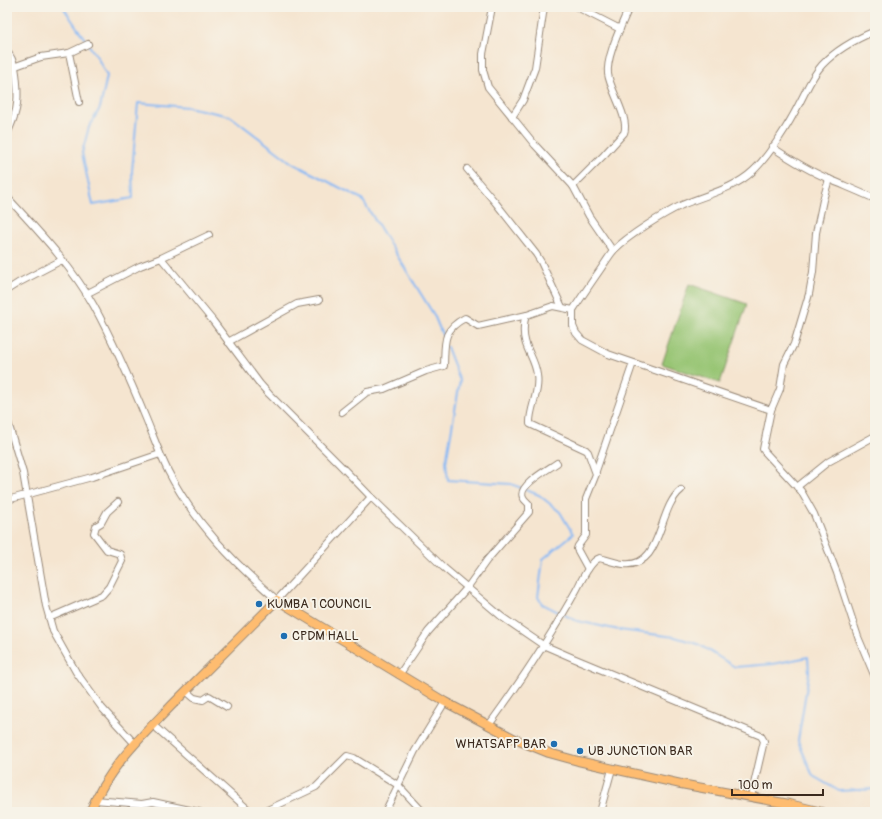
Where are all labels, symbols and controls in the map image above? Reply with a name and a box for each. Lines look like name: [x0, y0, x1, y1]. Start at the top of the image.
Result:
place label: KUMBA 1 COUNCIL: [267, 596, 372, 612]
marker: KUMBA 1 COUNCIL: [254, 599, 264, 609]
place label: CPDM HALL: [292, 628, 359, 644]
marker: CPDM HALL: [279, 631, 289, 641]
place label: WHATSAPP BAR: [456, 736, 546, 752]
marker: WHATSAPP BAR: [549, 739, 559, 749]
place label: UB JUNCTION BAR: [588, 743, 693, 759]
marker: UB JUNCTION BAR: [575, 746, 585, 756]
scale bar: [732, 771, 823, 797]
text: 100 m: [738, 778, 773, 793]

